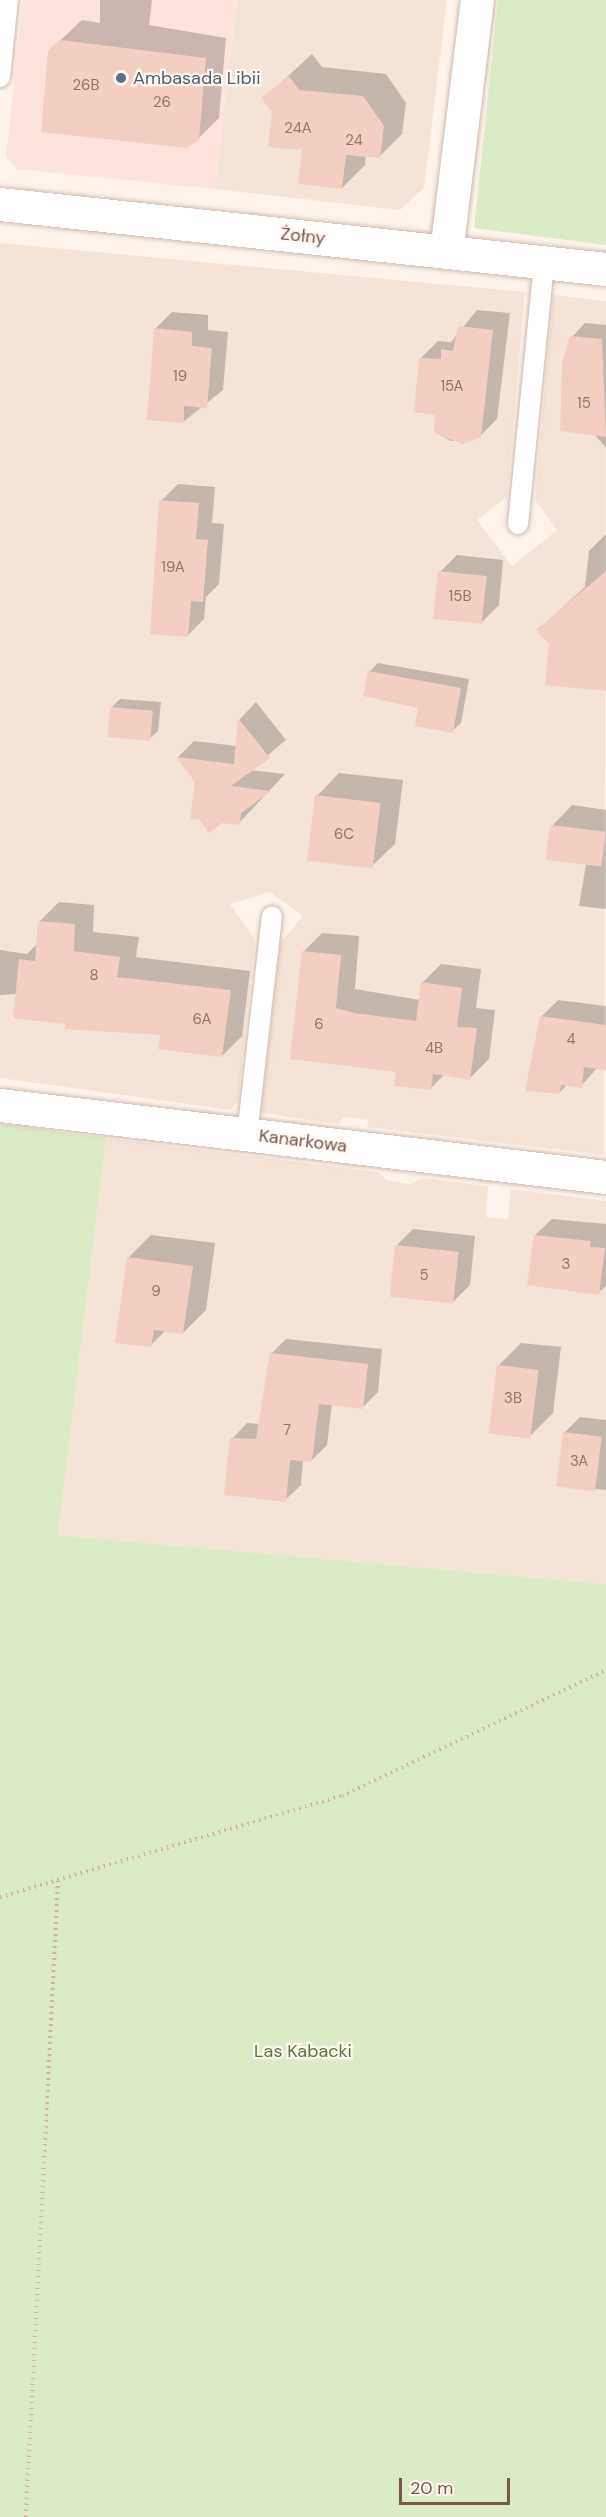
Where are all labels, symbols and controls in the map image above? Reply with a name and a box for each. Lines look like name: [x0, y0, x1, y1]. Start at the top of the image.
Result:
place label: Ambasada Libii: [133, 67, 260, 89]
marker: Ambasada Libii: [114, 71, 128, 85]
house number: 26B: [72, 77, 100, 95]
house number: 26: [153, 94, 171, 112]
house number: 24A: [284, 120, 312, 138]
house number: 24: [345, 132, 363, 150]
street label: Żołny: [279, 223, 327, 249]
house number: 19: [173, 368, 187, 386]
house number: 15A: [440, 378, 464, 396]
house number: 15: [577, 395, 591, 413]
house number: 19A: [161, 559, 185, 577]
house number: 15B: [449, 588, 471, 606]
house number: 6C: [334, 826, 354, 844]
house number: 8: [89, 967, 99, 985]
house number: 6A: [193, 1011, 211, 1029]
house number: 6: [314, 1016, 324, 1034]
house number: 4: [566, 1031, 576, 1049]
house number: 4B: [425, 1040, 443, 1058]
street label: Kanarkowa: [258, 1125, 348, 1157]
house number: 3: [562, 1256, 570, 1274]
house number: 5: [419, 1267, 429, 1285]
house number: 9: [151, 1283, 161, 1301]
house number: 3B: [504, 1390, 522, 1408]
house number: 7: [283, 1422, 291, 1440]
house number: 3A: [570, 1453, 588, 1471]
park label: Las Kabacki: [254, 2040, 352, 2062]
scale bar: [402, 2466, 513, 2504]
text: 20 m: [410, 2476, 453, 2500]

